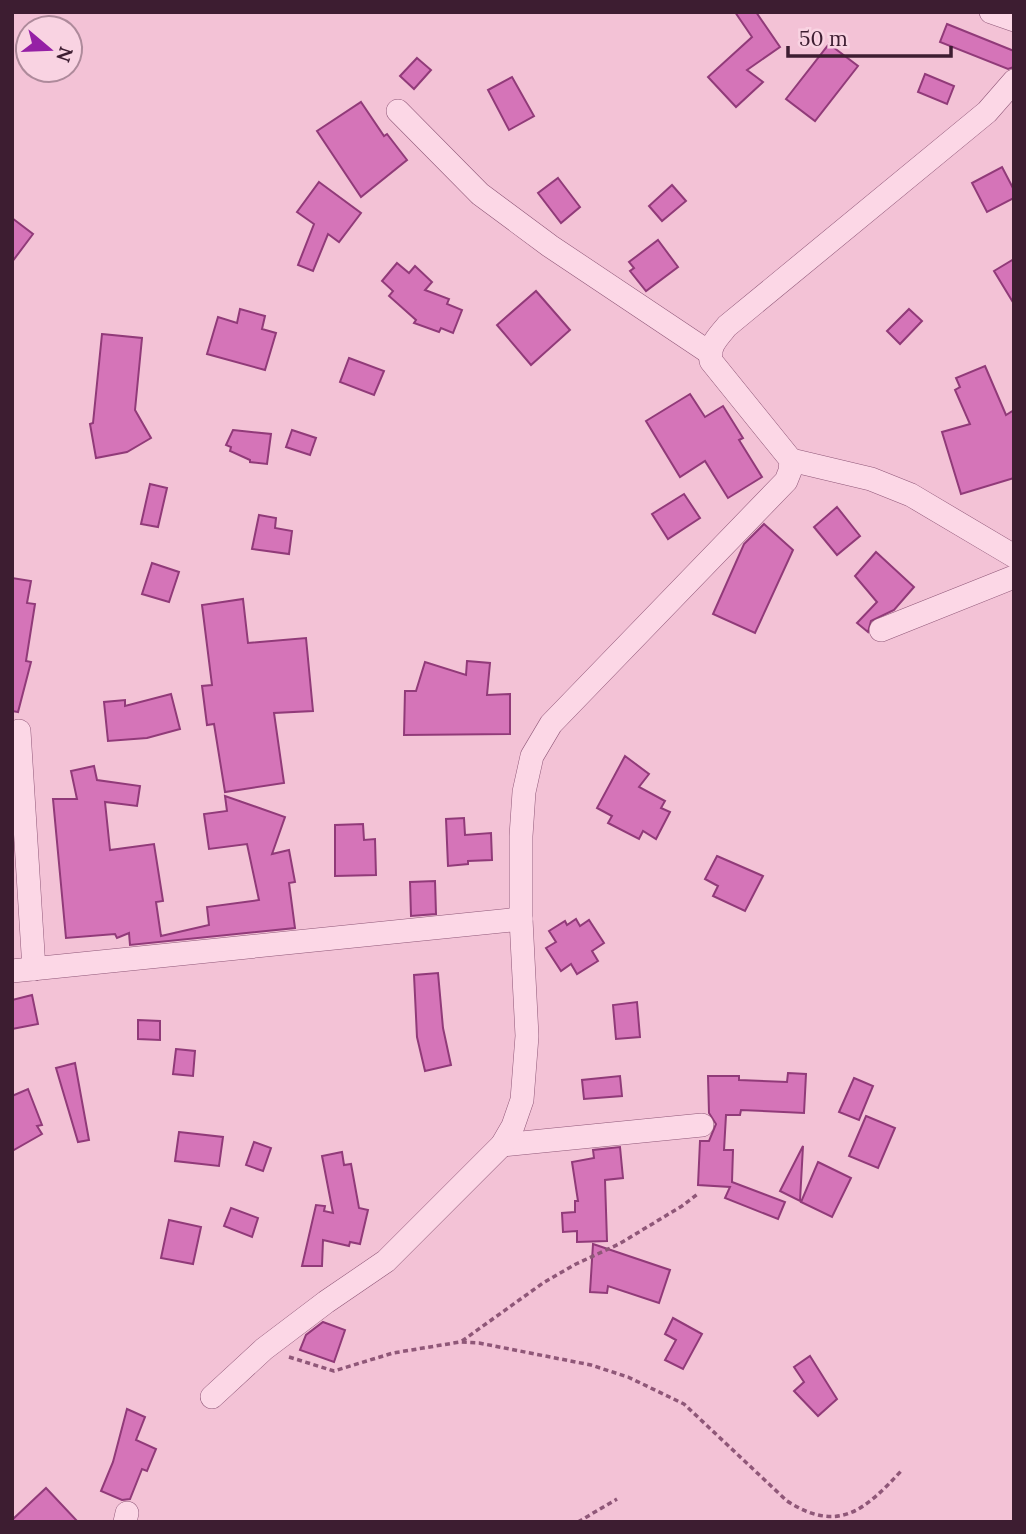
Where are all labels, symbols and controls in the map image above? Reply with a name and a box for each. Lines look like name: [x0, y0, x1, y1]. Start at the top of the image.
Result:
north arrow: [14, 14, 84, 84]
scale bar: [788, 14, 951, 58]
text: 50 m: [799, 25, 848, 52]
text: N: [51, 44, 79, 66]

